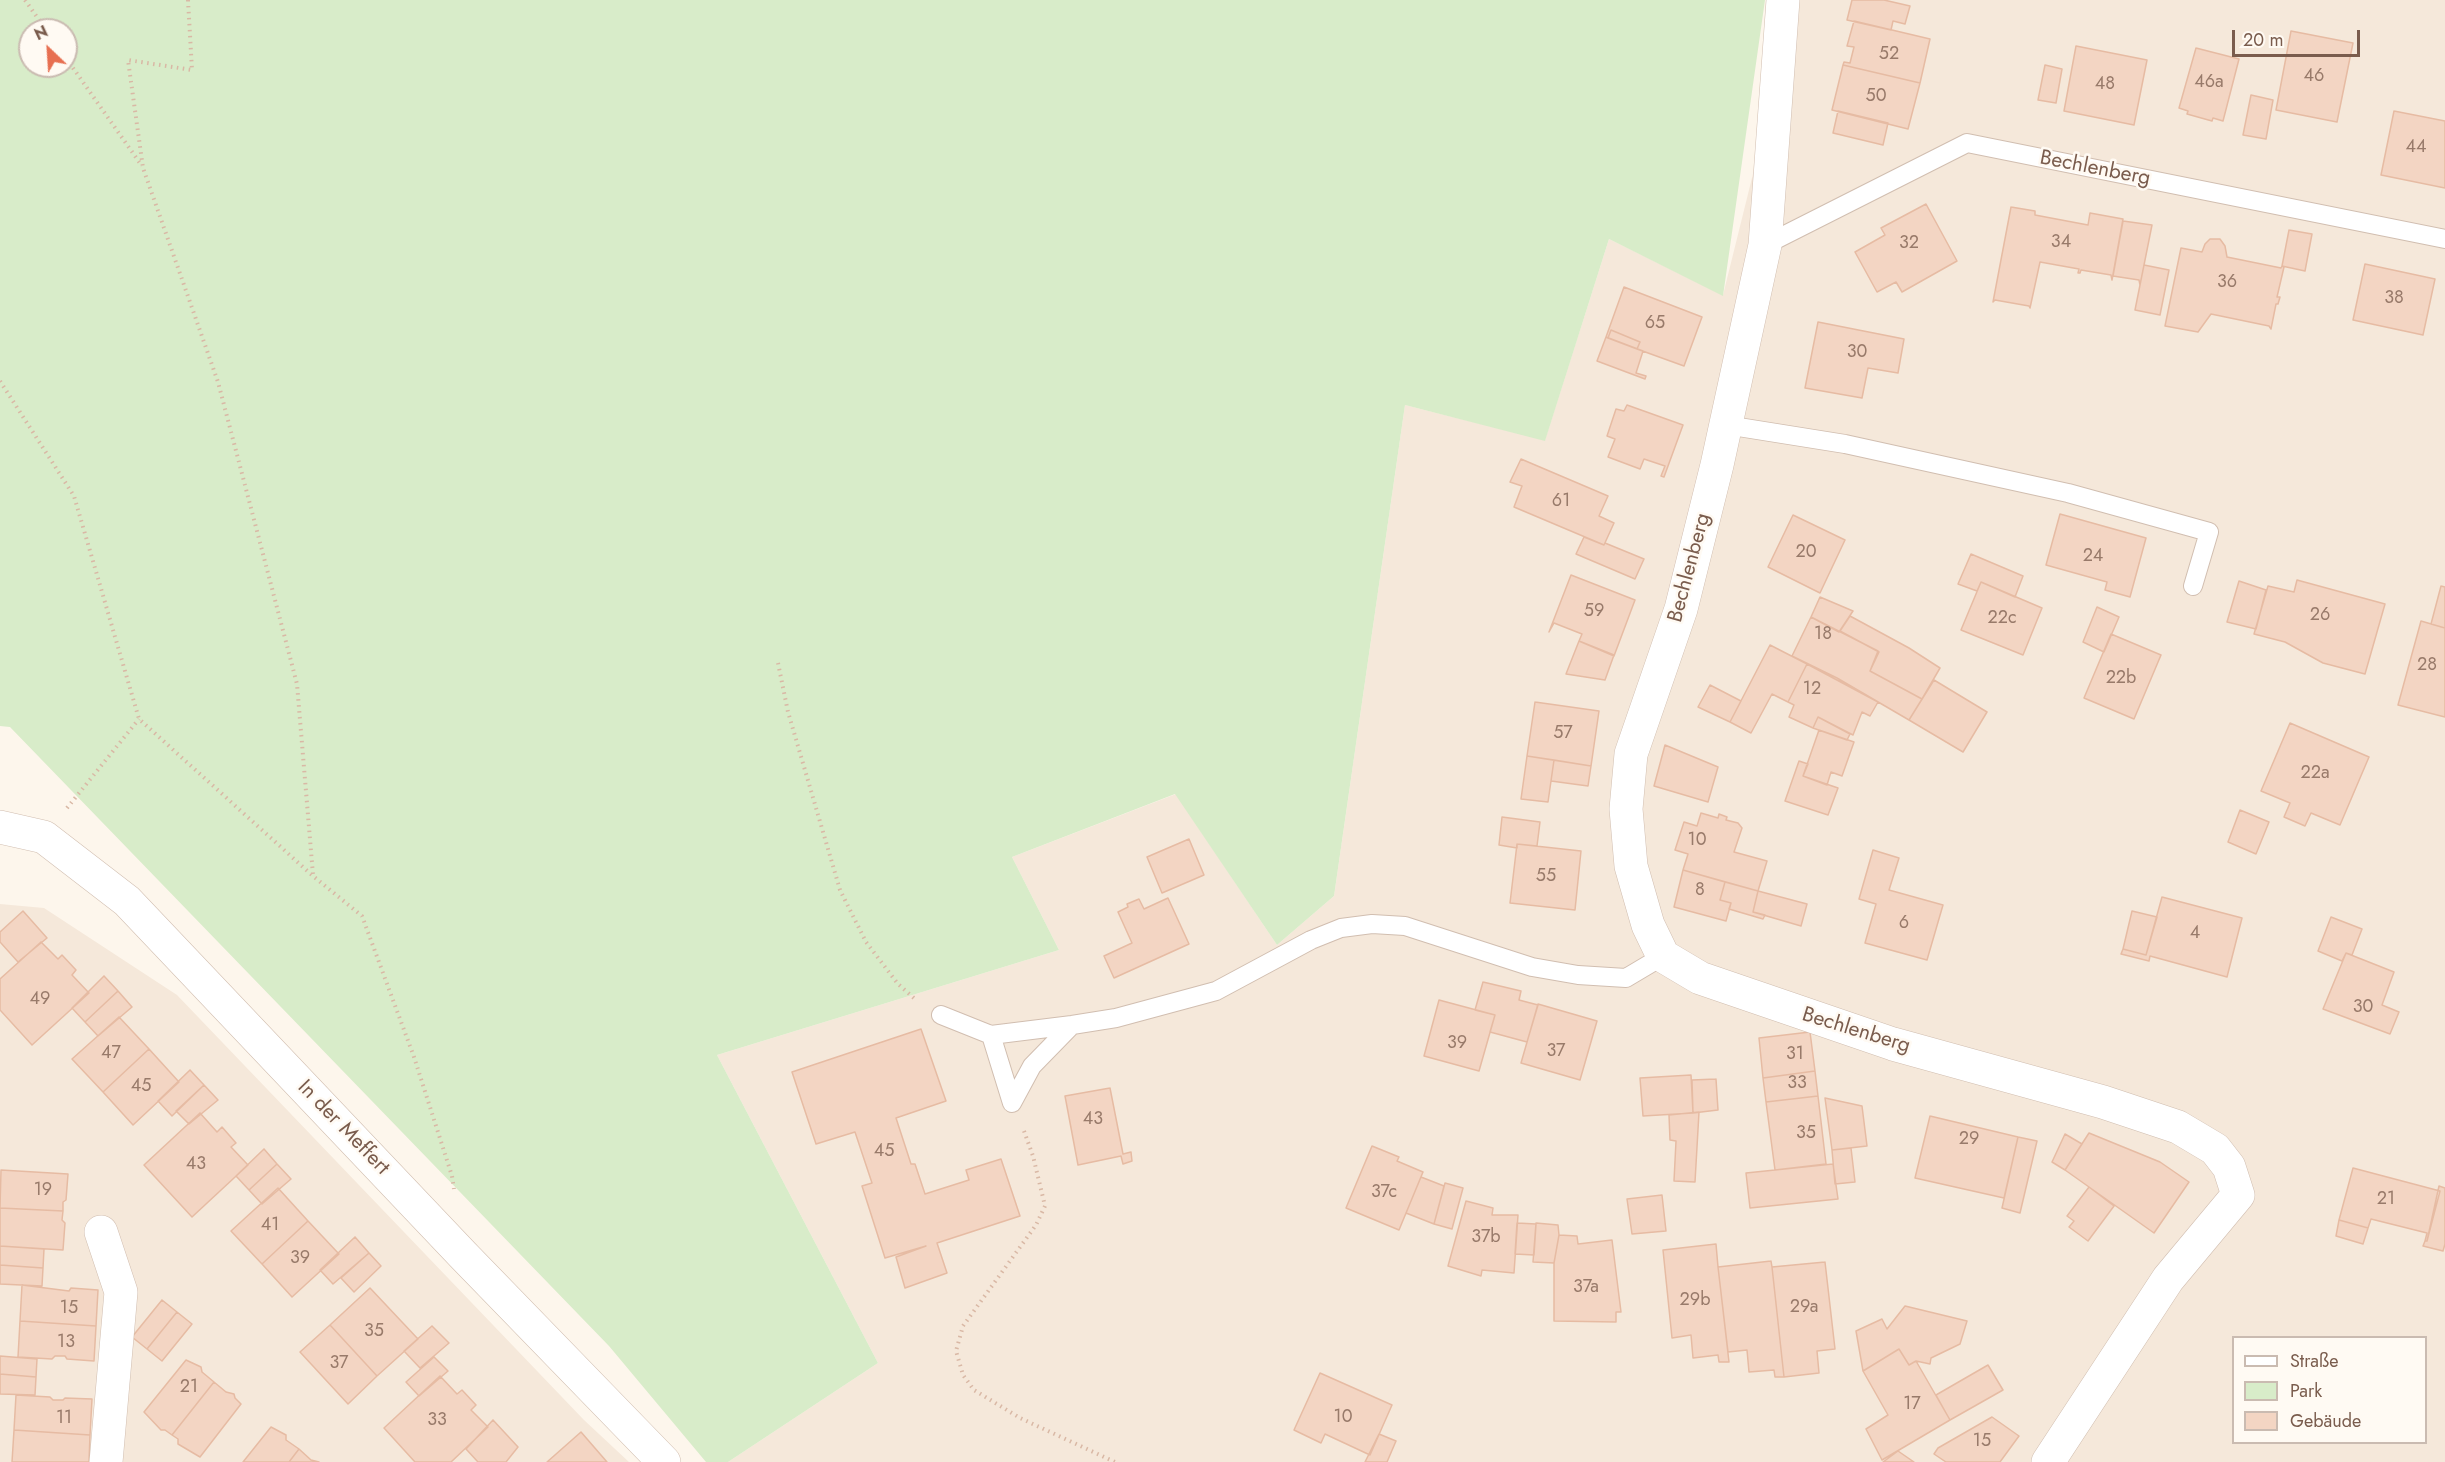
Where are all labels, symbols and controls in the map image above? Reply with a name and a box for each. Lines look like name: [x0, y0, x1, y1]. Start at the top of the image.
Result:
north arrow: [18, 18, 78, 78]
scale bar: [2235, 18, 2362, 56]
text: N: [30, 20, 52, 46]
text: 20 m: [2243, 27, 2283, 53]
house number: 52: [1879, 44, 1899, 66]
house number: 46: [2304, 66, 2324, 88]
house number: 46a: [2194, 72, 2224, 94]
house number: 48: [2095, 74, 2115, 96]
house number: 50: [1866, 86, 1886, 108]
house number: 44: [2406, 137, 2426, 159]
street label: Bechlenberg: [2038, 146, 2152, 192]
house number: 34: [2051, 232, 2071, 254]
house number: 32: [1899, 233, 1919, 255]
house number: 36: [2217, 272, 2237, 294]
house number: 38: [2384, 288, 2404, 310]
house number: 65: [1645, 313, 1665, 335]
house number: 30: [1847, 342, 1867, 364]
house number: 61: [1552, 491, 1570, 513]
street label: Bechlenberg: [1663, 511, 1717, 625]
house number: 20: [1795, 542, 1817, 564]
house number: 24: [2083, 546, 2103, 568]
house number: 59: [1584, 601, 1604, 623]
house number: 26: [2310, 605, 2330, 627]
house number: 22c: [1987, 608, 2017, 630]
house number: 18: [1814, 624, 1832, 646]
house number: 28: [2417, 655, 2437, 677]
house number: 22b: [2106, 668, 2136, 690]
house number: 12: [1803, 679, 1821, 701]
house number: 57: [1553, 723, 1573, 745]
house number: 22a: [2300, 763, 2330, 785]
house number: 10: [1688, 830, 1706, 852]
house number: 55: [1536, 866, 1556, 888]
house number: 8: [1695, 880, 1705, 902]
house number: 6: [1899, 913, 1909, 935]
house number: 4: [2190, 923, 2200, 945]
house number: 49: [30, 989, 50, 1011]
house number: 30: [2353, 997, 2373, 1019]
street label: Bechlenberg: [1799, 1003, 1913, 1059]
house number: 39: [1447, 1033, 1467, 1055]
house number: 37: [1546, 1041, 1566, 1063]
house number: 47: [101, 1043, 121, 1065]
house number: 31: [1786, 1044, 1804, 1066]
house number: 33: [1787, 1073, 1807, 1095]
street label: In der Meffert: [292, 1075, 394, 1181]
house number: 45: [131, 1076, 151, 1098]
house number: 43: [1083, 1109, 1103, 1131]
house number: 35: [1796, 1123, 1816, 1145]
house number: 29: [1959, 1129, 1979, 1151]
house number: 45: [874, 1141, 894, 1163]
house number: 43: [186, 1154, 206, 1176]
house number: 19: [34, 1180, 52, 1202]
house number: 37c: [1371, 1182, 1397, 1204]
house number: 21: [2377, 1189, 2395, 1211]
house number: 41: [261, 1215, 279, 1237]
house number: 37b: [1471, 1227, 1501, 1249]
house number: 39: [290, 1248, 310, 1270]
house number: 37a: [1573, 1277, 1599, 1299]
house number: 29b: [1680, 1290, 1710, 1312]
house number: 29a: [1790, 1297, 1818, 1319]
house number: 15: [60, 1298, 78, 1320]
house number: 35: [364, 1321, 384, 1343]
house number: 13: [57, 1332, 75, 1354]
legend: [2232, 1336, 2427, 1444]
text: Straße: [2290, 1348, 2338, 1374]
house number: 37: [329, 1353, 349, 1375]
house number: 21: [180, 1377, 198, 1399]
text: Park: [2290, 1378, 2322, 1404]
house number: 17: [1903, 1394, 1921, 1416]
house number: 10: [1334, 1407, 1352, 1429]
house number: 11: [56, 1408, 72, 1430]
text: Gebäude: [2290, 1408, 2361, 1434]
house number: 33: [427, 1410, 447, 1432]
house number: 15: [1973, 1431, 1991, 1453]

